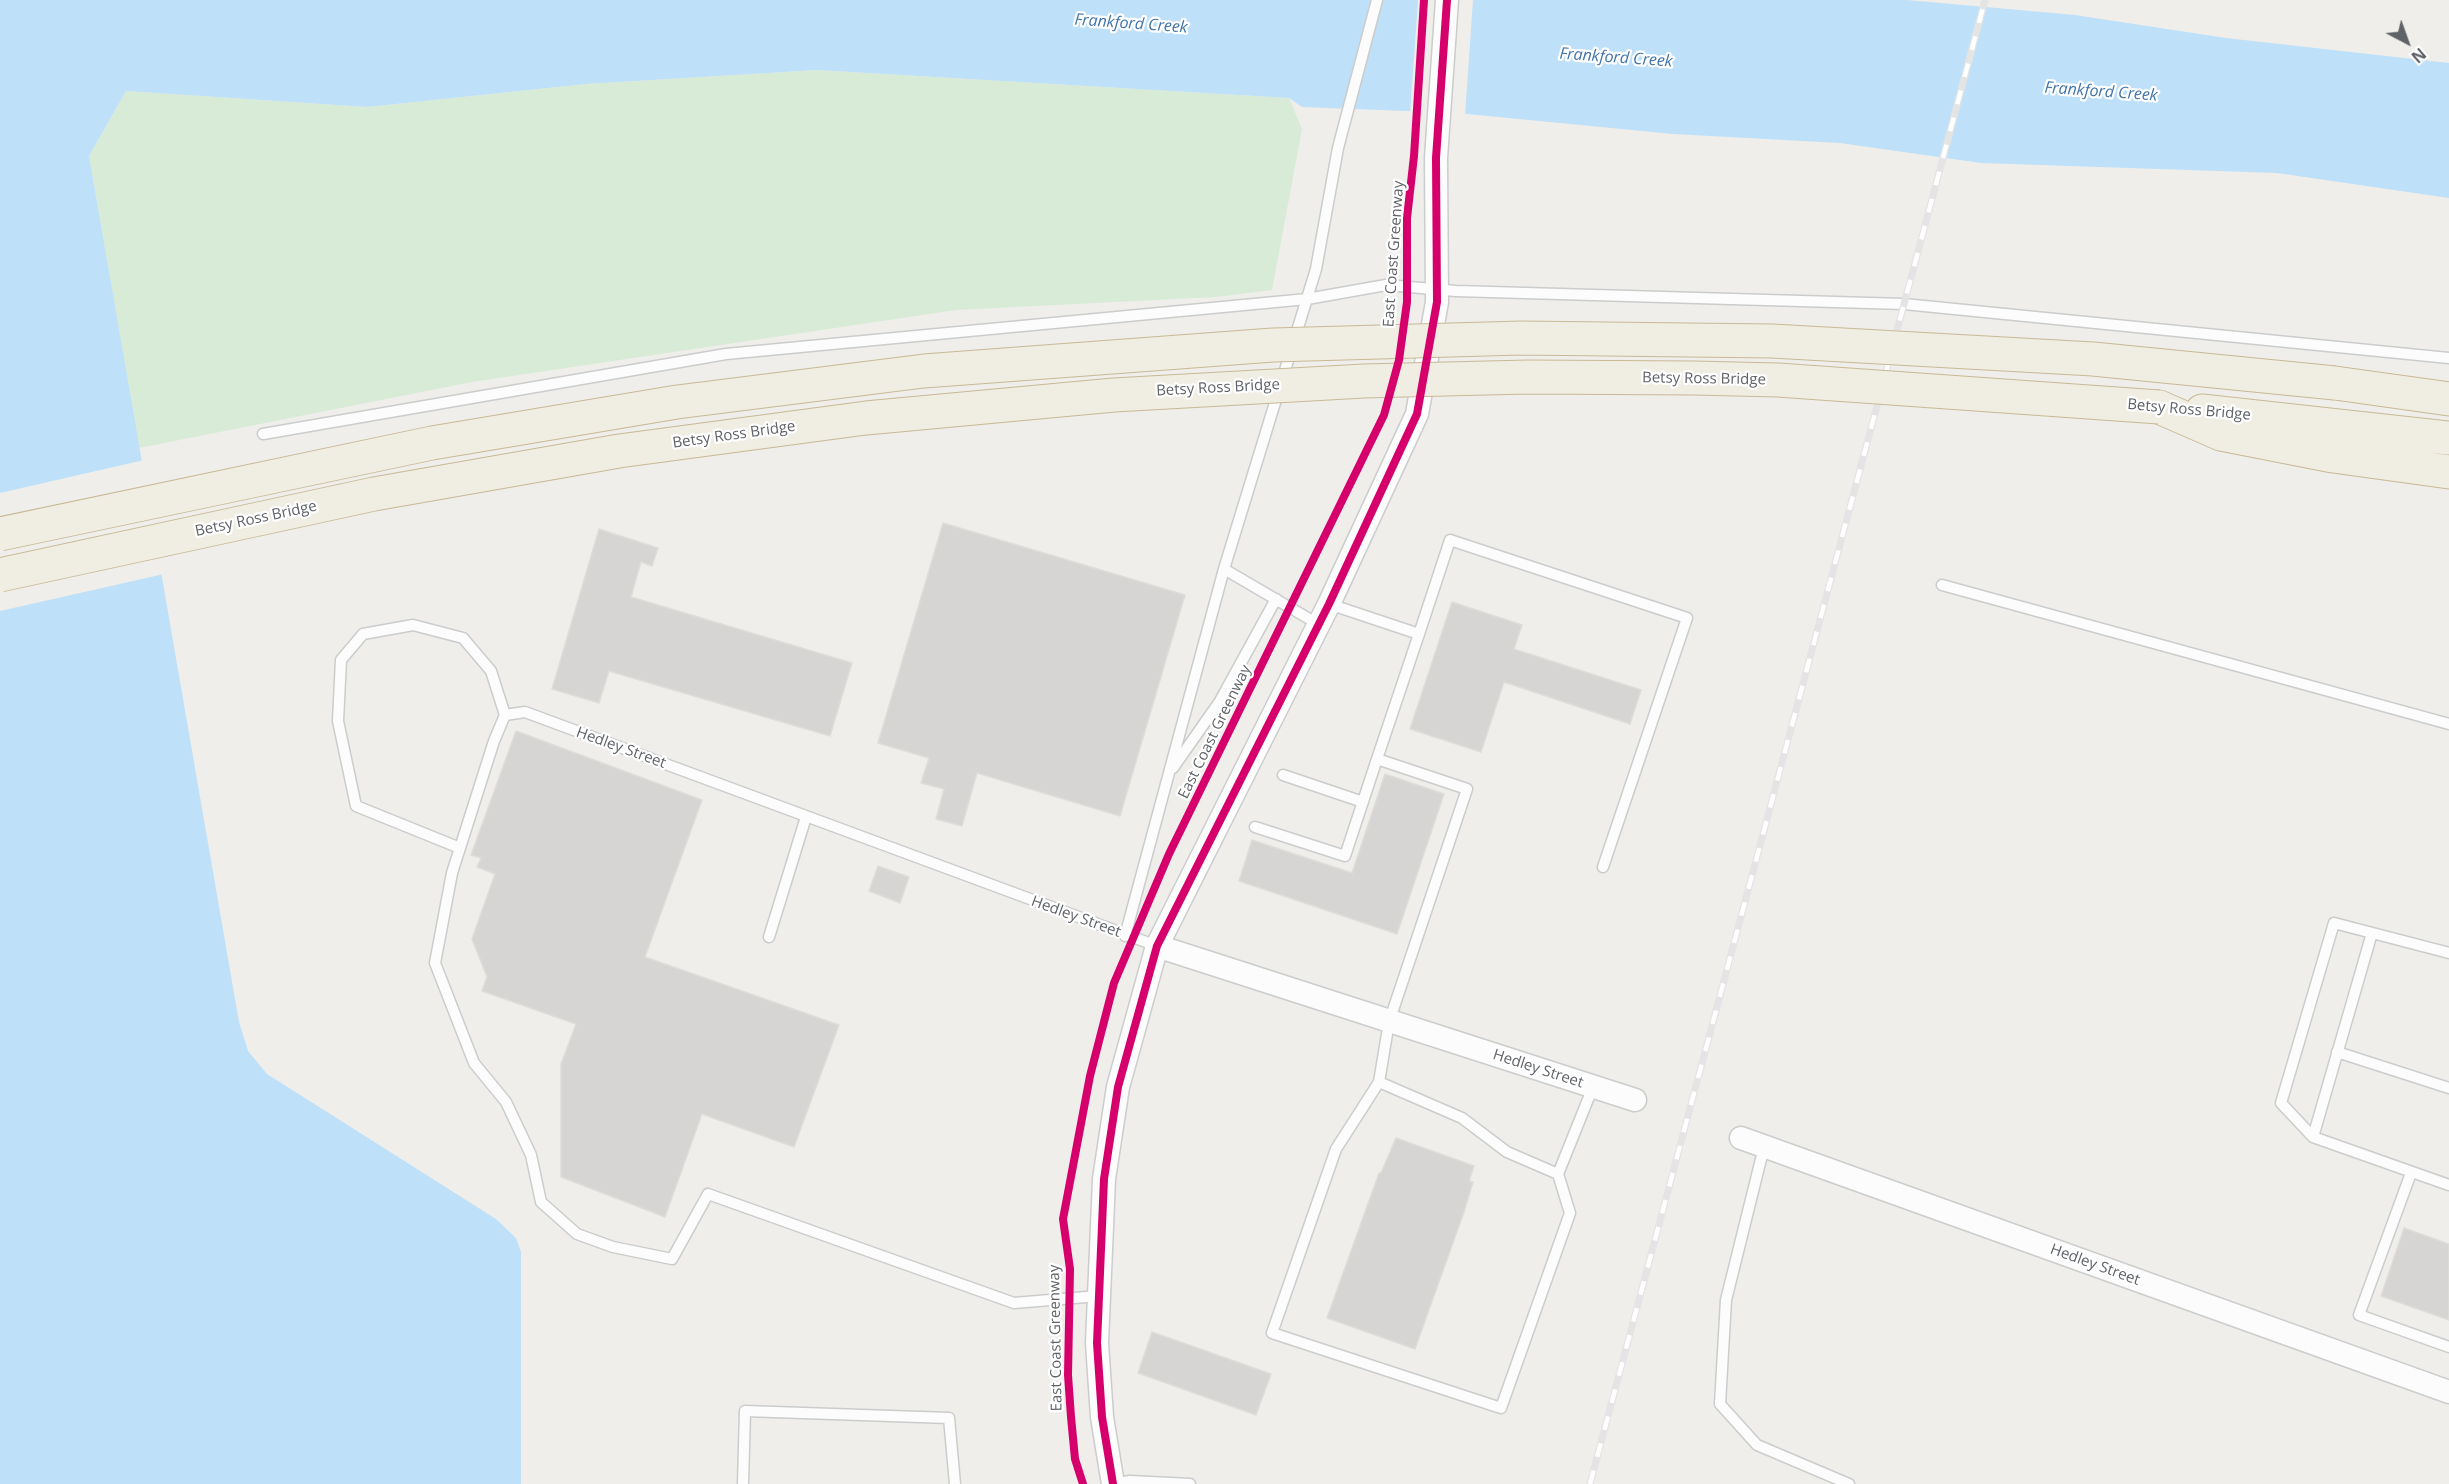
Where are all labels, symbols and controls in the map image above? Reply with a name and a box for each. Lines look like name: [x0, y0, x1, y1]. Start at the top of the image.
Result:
water label: Frankford Creek: [1074, 10, 1188, 38]
north arrow: [2377, 12, 2437, 72]
text: N: [2407, 43, 2431, 68]
water label: Frankford Creek: [1559, 44, 1673, 72]
water label: Frankford Creek: [2044, 78, 2158, 106]
street label: East Coast Greenway: [1380, 180, 1408, 328]
street label: Betsy Ross Bridge: [1642, 369, 1766, 389]
street label: Betsy Ross Bridge: [1156, 376, 1280, 400]
street label: Betsy Ross Bridge: [2127, 396, 2251, 424]
street label: Betsy Ross Bridge: [671, 417, 797, 453]
street label: Betsy Ross Bridge: [194, 497, 318, 541]
street label: East Coast Greenway: [1175, 662, 1255, 802]
street label: Hedley Street: [574, 723, 668, 773]
street label: Hedley Street: [1029, 892, 1123, 942]
street label: Hedley Street: [1490, 1046, 1586, 1092]
street label: Hedley Street: [2048, 1240, 2142, 1290]
street label: East Coast Greenway: [1046, 1264, 1066, 1412]

